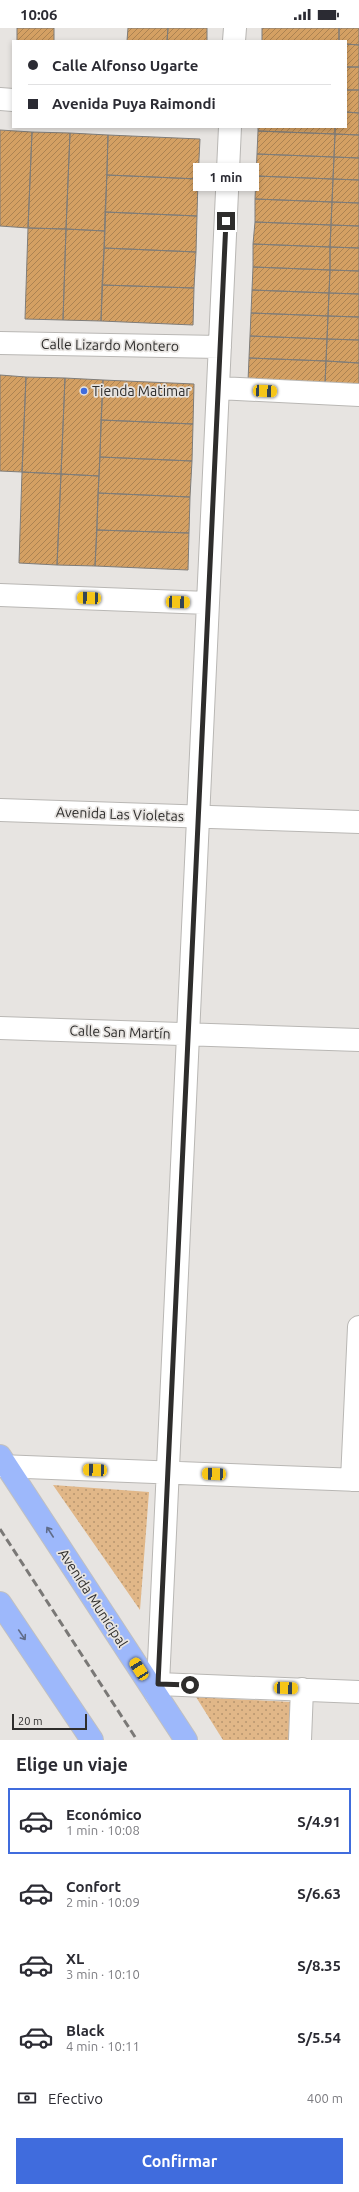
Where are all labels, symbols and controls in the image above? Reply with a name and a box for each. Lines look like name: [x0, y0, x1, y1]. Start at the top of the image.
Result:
text: 10:06: [20, 6, 58, 23]
text: Calle Alfonso Ugarte: [52, 57, 198, 74]
text: Avenida Puya Raimondi: [52, 95, 216, 112]
callout: 1 min: [193, 163, 259, 191]
text: 1 min: [210, 170, 242, 184]
route end: [217, 212, 235, 230]
street label: Calle Lizardo Montero: [41, 336, 179, 354]
place label: Tienda Matimar: [92, 383, 191, 399]
car: [253, 384, 277, 398]
marker: Tienda Matimar: [79, 386, 89, 396]
car: [77, 592, 101, 604]
car: [166, 596, 190, 608]
street label: Avenida Las Violetas: [56, 804, 184, 824]
street label: Calle San Martín: [69, 1022, 171, 1042]
car: [83, 1464, 107, 1476]
car: [202, 1468, 226, 1480]
one-way arrow: [45, 1526, 53, 1538]
street label: Avenida Municipal: [55, 1546, 131, 1650]
one-way arrow: [18, 1629, 26, 1640]
car: [127, 1656, 151, 1682]
route start: [181, 1676, 199, 1694]
car: [274, 1682, 298, 1694]
scale bar: [12, 1712, 87, 1731]
text: 20 m: [18, 1715, 42, 1727]
text: Elige un viaje: [16, 1754, 128, 1774]
icon: car: [18, 1803, 54, 1839]
text: Económico: [66, 1806, 142, 1823]
text: S/4.91: [297, 1813, 341, 1830]
text: 1 min · 10:08: [66, 1823, 140, 1837]
icon: car: [18, 1875, 54, 1911]
text: Confort: [66, 1878, 121, 1895]
text: S/6.63: [297, 1885, 341, 1902]
text: 2 min · 10:09: [66, 1895, 140, 1909]
icon: car: [18, 1947, 54, 1983]
text: XL: [66, 1950, 84, 1967]
text: S/8.35: [297, 1957, 341, 1974]
text: 3 min · 10:10: [66, 1967, 140, 1981]
icon: car: [18, 2019, 54, 2055]
text: Black: [66, 2022, 105, 2039]
text: S/5.54: [297, 2029, 341, 2046]
text: 4 min · 10:11: [66, 2039, 140, 2053]
icon: cash: [16, 2087, 38, 2109]
text: Efectivo: [48, 2090, 103, 2107]
text: 400 m: [307, 2091, 343, 2105]
button: Confirmar: [16, 2138, 343, 2184]

